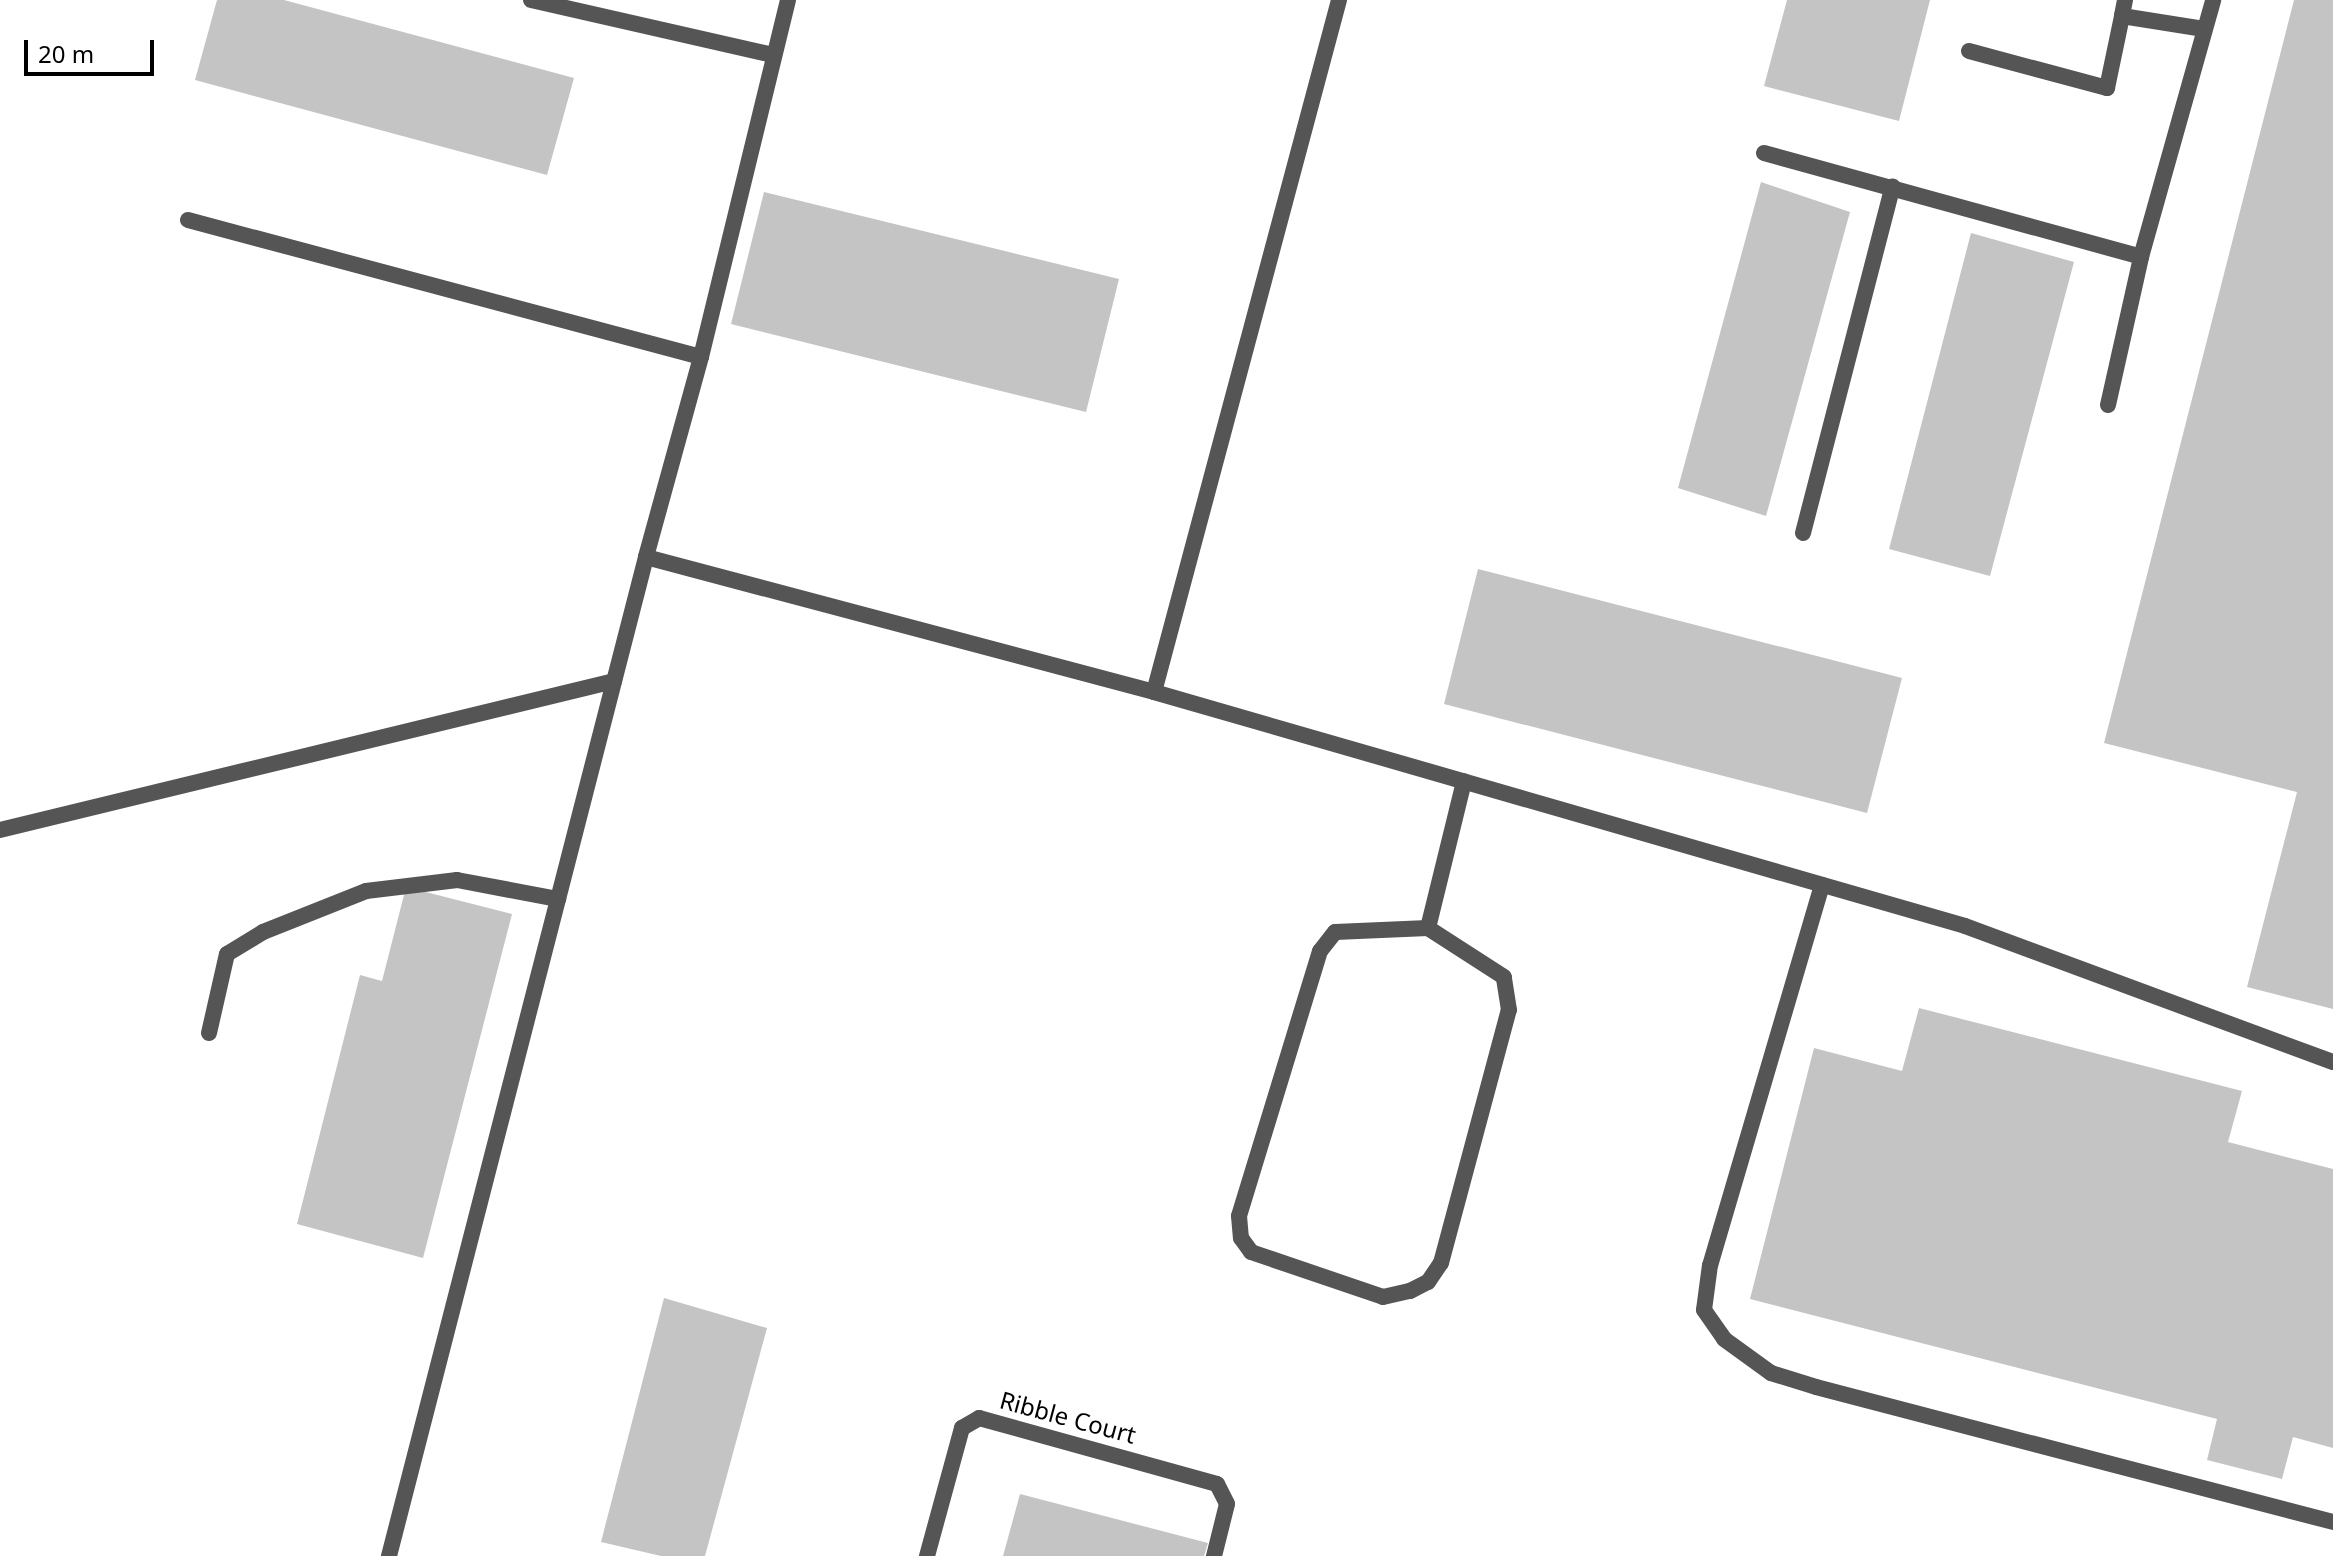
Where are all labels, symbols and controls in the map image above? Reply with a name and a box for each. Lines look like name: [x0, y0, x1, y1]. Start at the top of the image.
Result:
scale bar: [28, 24, 158, 74]
text: 20 m: [38, 37, 94, 70]
street label: Ribble Court: [997, 1385, 1139, 1449]

